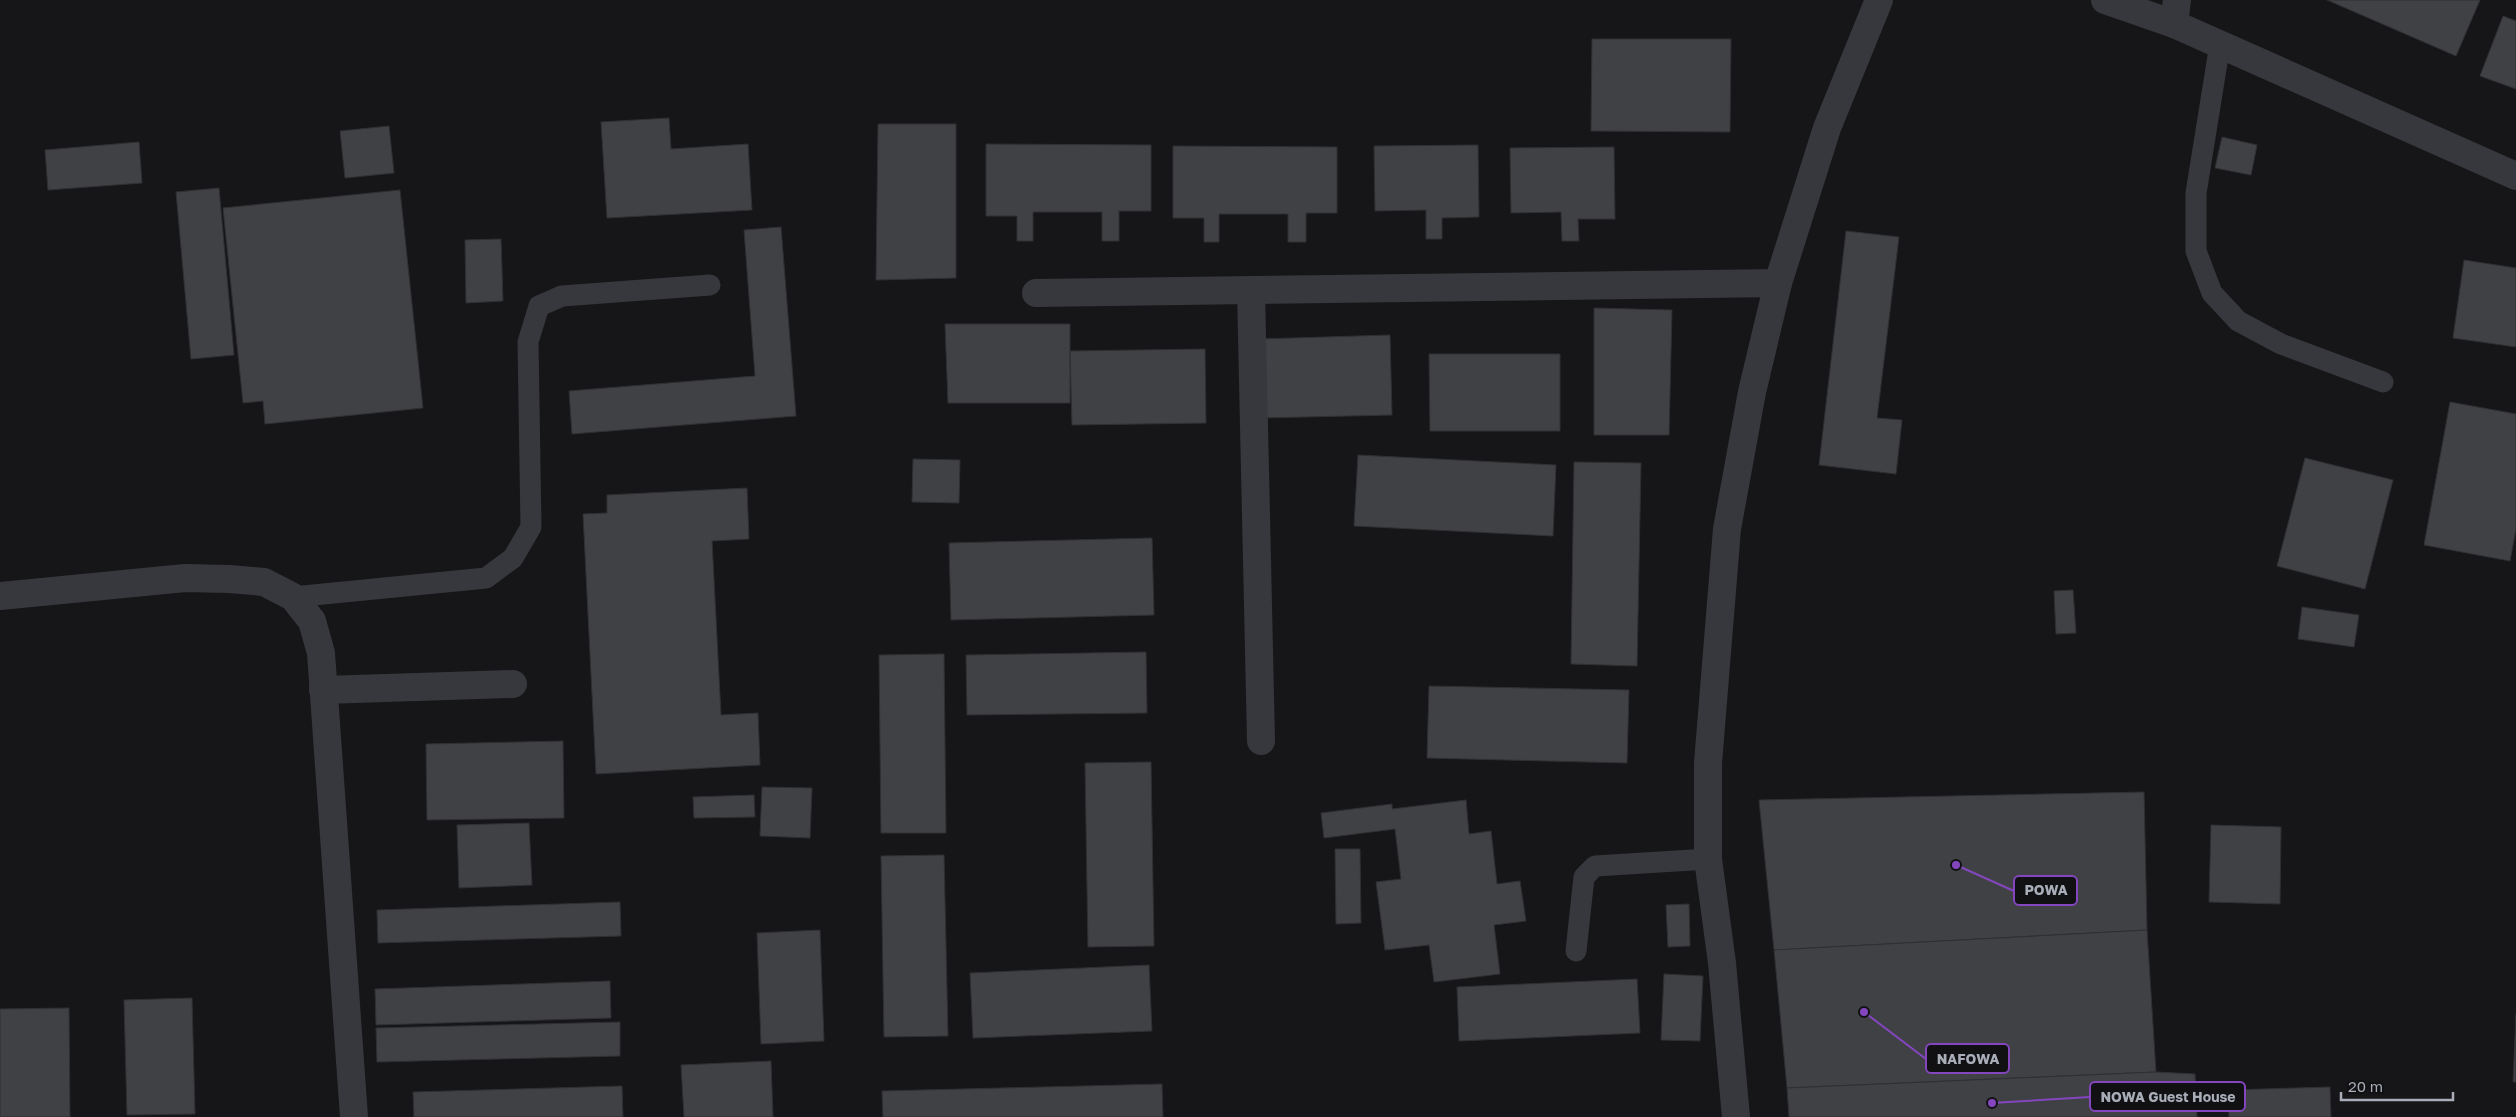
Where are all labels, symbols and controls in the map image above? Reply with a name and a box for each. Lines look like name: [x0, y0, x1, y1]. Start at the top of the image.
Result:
callout: POWA: [2014, 876, 2077, 905]
text: POWA: [2024, 881, 2068, 898]
callout: NAFOWA: [1926, 1044, 2009, 1073]
text: NAFOWA: [1937, 1050, 1999, 1067]
scale bar: [2341, 1070, 2454, 1102]
text: 20 m: [2348, 1077, 2383, 1095]
callout: NOWA Guest House: [2090, 1082, 2245, 1111]
text: NOWA Guest House: [2100, 1088, 2236, 1105]

